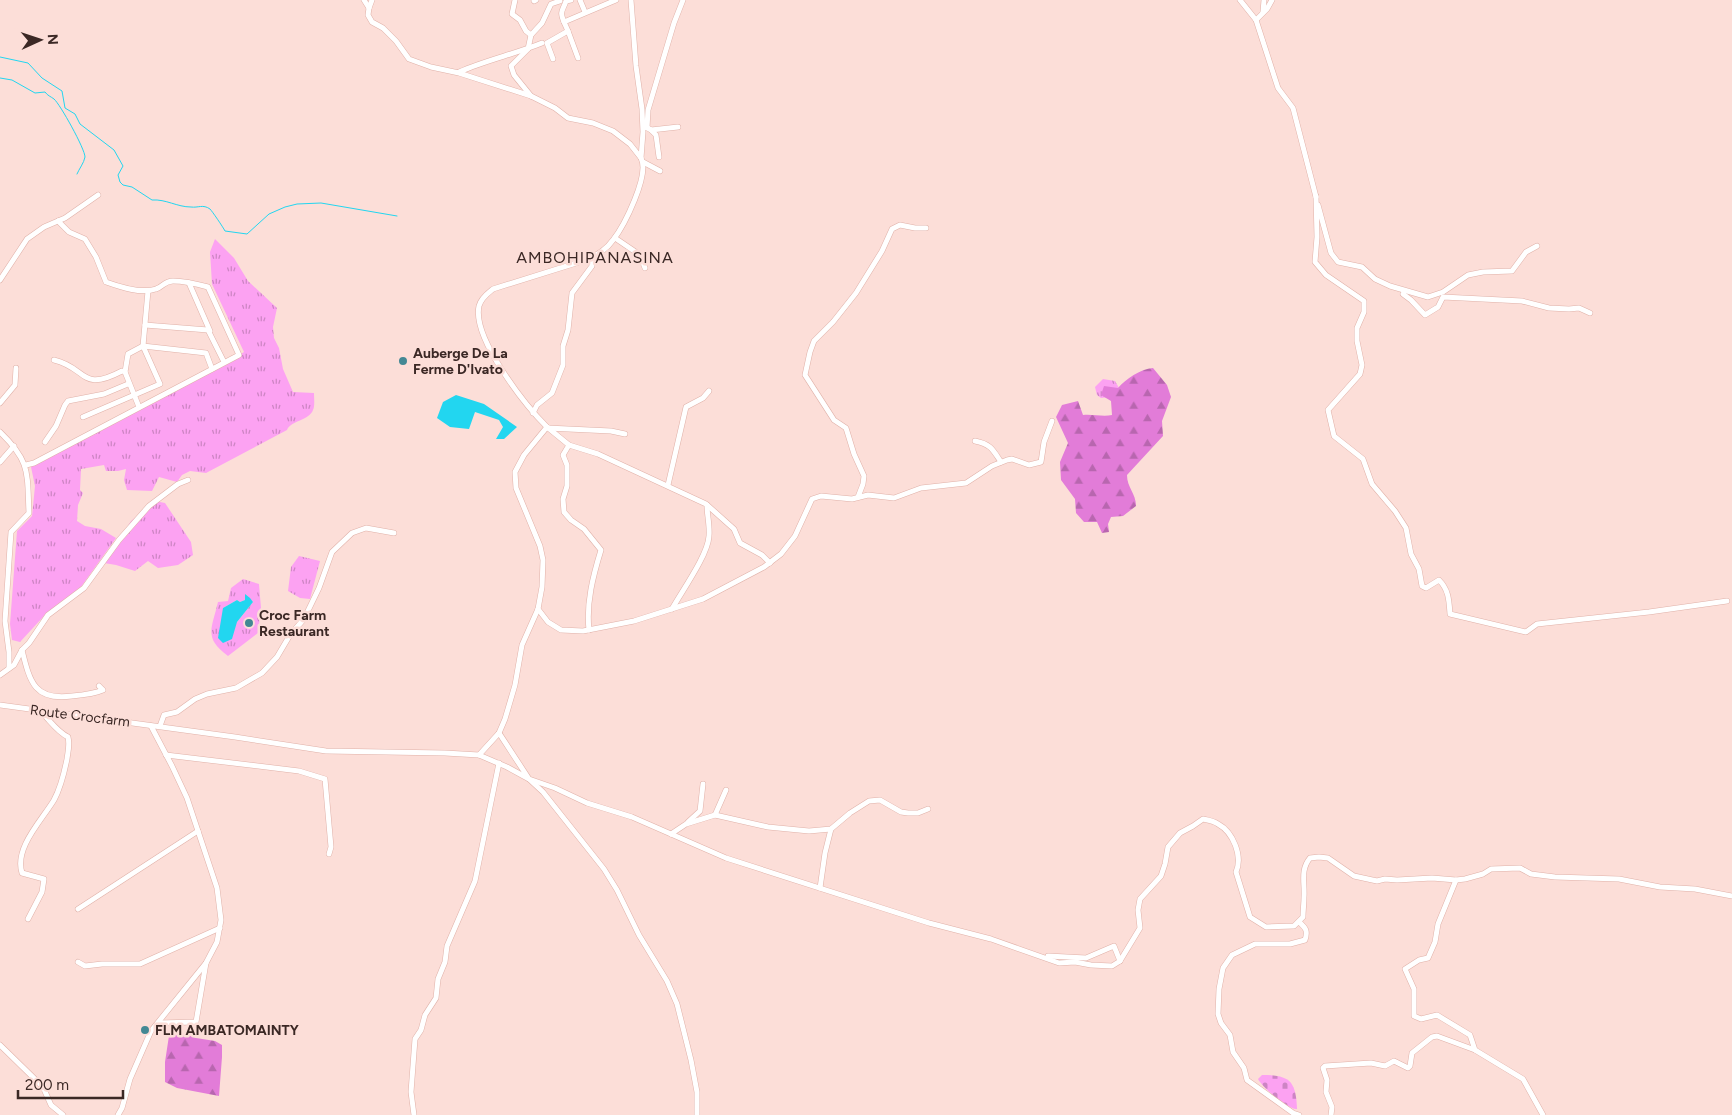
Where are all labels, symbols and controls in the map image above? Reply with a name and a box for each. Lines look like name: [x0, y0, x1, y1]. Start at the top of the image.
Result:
north arrow: [15, 15, 65, 65]
text: N: [44, 33, 61, 45]
district label: AMBOHIPANASINA: [516, 248, 674, 267]
place label: Auberge De La Ferme D'Ivato: [413, 345, 508, 378]
marker: Auberge De La Ferme D'Ivato: [397, 355, 409, 367]
place label: Croc Farm Restaurant: [259, 607, 330, 640]
marker: Croc Farm Restaurant: [243, 617, 255, 629]
street label: Route Crocfarm: [29, 701, 131, 731]
place label: FLM AMBATOMAINTY: [155, 1022, 299, 1039]
marker: FLM AMBATOMAINTY: [139, 1024, 151, 1036]
scale bar: [18, 1068, 122, 1100]
text: 200 m: [25, 1076, 69, 1094]

